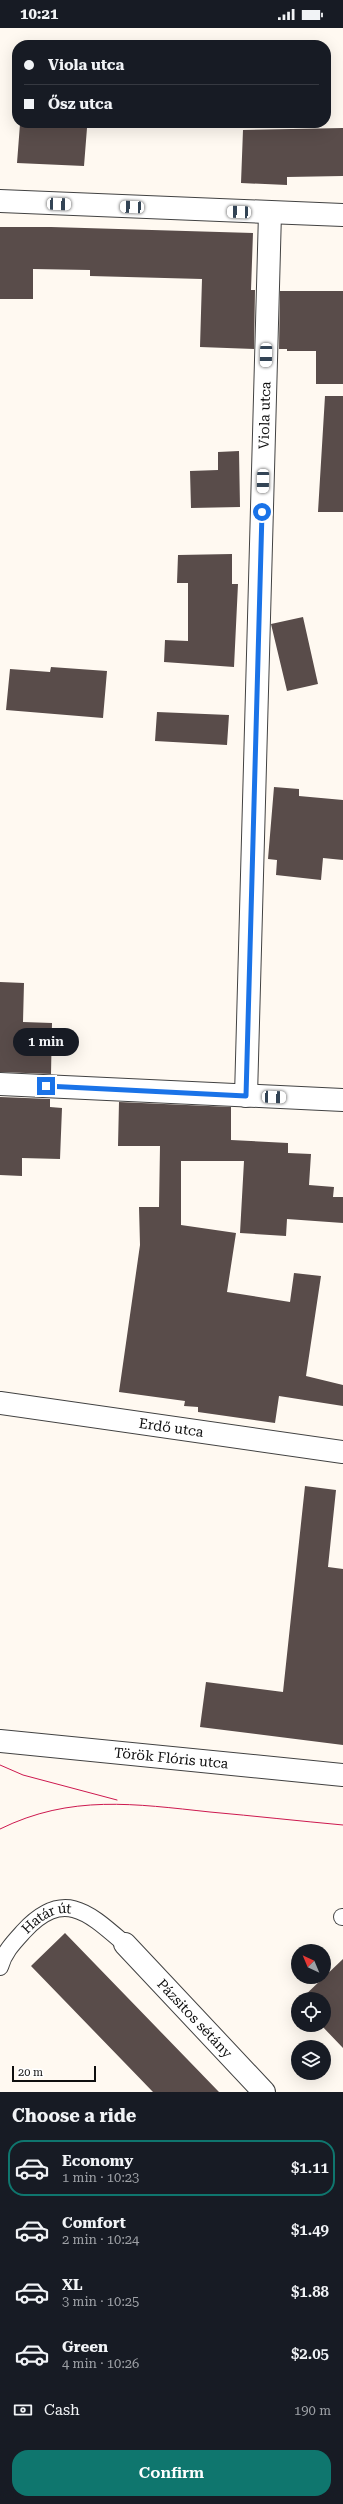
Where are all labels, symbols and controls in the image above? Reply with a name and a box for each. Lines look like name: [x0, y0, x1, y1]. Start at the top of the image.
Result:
text: 10:21: [20, 5, 58, 23]
text: Viola utca: [48, 56, 124, 74]
text: Ősz utca: [48, 95, 113, 113]
car: [47, 198, 71, 210]
car: [120, 200, 144, 214]
car: [227, 206, 251, 218]
car: [260, 343, 272, 367]
street label: Viola utca: [256, 381, 273, 449]
car: [257, 469, 269, 493]
route start: [253, 503, 271, 521]
callout: 1 min: [13, 1028, 79, 1056]
text: 1 min: [28, 1034, 64, 1049]
route end: [37, 1077, 55, 1095]
car: [262, 1091, 286, 1103]
street label: Erdő utca: [138, 1415, 205, 1440]
street label: Török Flóris utca: [113, 1744, 230, 1772]
street label: Határ út: [18, 1900, 72, 1937]
north arrow: [291, 1944, 331, 1984]
map controls: [291, 1944, 331, 2080]
street label: Pázsitos sétány: [154, 1976, 236, 2062]
button: locate: [291, 1992, 331, 2032]
button: layers: [291, 2040, 331, 2080]
scale bar: [12, 2064, 96, 2083]
text: 20 m: [18, 2066, 43, 2079]
text: Choose a ride: [12, 2105, 136, 2126]
icon: car: [14, 2150, 50, 2186]
text: Economy: [62, 2152, 133, 2170]
text: $1.11: [291, 2159, 329, 2177]
text: 1 min · 10:23: [62, 2170, 139, 2185]
icon: car: [14, 2212, 50, 2248]
text: Comfort: [62, 2214, 126, 2232]
text: $1.49: [291, 2221, 329, 2239]
text: 2 min · 10:24: [62, 2232, 139, 2247]
icon: car: [14, 2274, 50, 2310]
text: XL: [62, 2276, 83, 2294]
text: $1.88: [291, 2283, 329, 2301]
text: 3 min · 10:25: [62, 2294, 139, 2309]
icon: car: [14, 2336, 50, 2372]
text: Green: [62, 2338, 108, 2356]
text: $2.05: [291, 2345, 329, 2363]
text: 4 min · 10:26: [62, 2356, 139, 2371]
icon: cash: [12, 2399, 34, 2421]
text: Cash: [44, 2401, 80, 2419]
text: 190 m: [294, 2403, 331, 2418]
button: Confirm: [12, 2450, 331, 2496]

